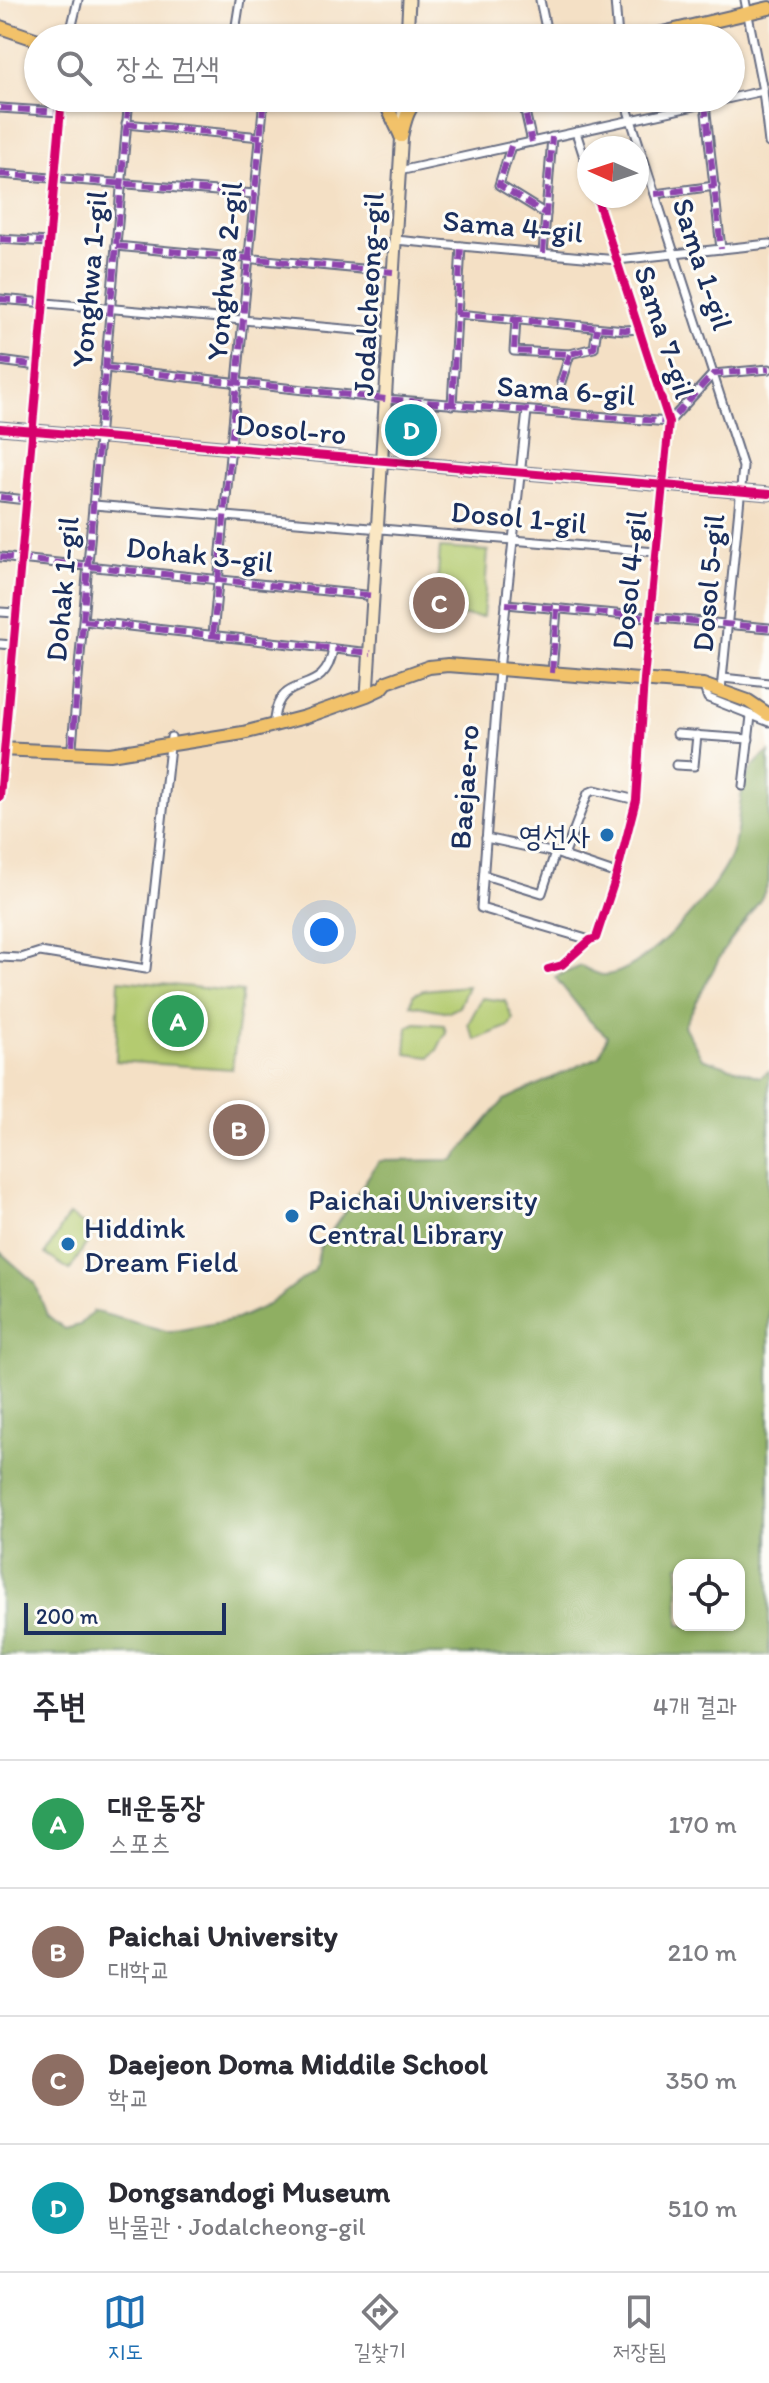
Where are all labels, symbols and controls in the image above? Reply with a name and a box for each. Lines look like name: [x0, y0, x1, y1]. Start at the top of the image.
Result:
search box: [24, 24, 745, 112]
icon: search: [52, 46, 96, 90]
text: 장소 검색: [116, 49, 219, 86]
north arrow: [577, 136, 649, 208]
street label: Yonghwa 2-gil: [198, 179, 250, 362]
street label: Yonghwa 1-gil: [63, 188, 115, 369]
street label: Jodalcheong-gil: [344, 191, 392, 397]
street label: Sama 1-gil: [664, 193, 742, 335]
street label: Sama 4-gil: [441, 201, 585, 251]
street label: Sama 7-gil: [626, 261, 704, 404]
street label: Sama 6-gil: [496, 367, 637, 413]
pin: D: [385, 400, 437, 460]
street label: Dosol-ro: [234, 406, 348, 452]
street label: Dosol 1-gil: [449, 493, 589, 541]
street label: Dosol 4-gil: [603, 508, 655, 652]
street label: Dosol 5-gil: [684, 512, 733, 654]
street label: Dohak 1-gil: [37, 514, 87, 663]
street label: Dohak 3-gil: [124, 528, 276, 580]
pin: C: [413, 573, 465, 633]
street label: Baejae-ro: [441, 723, 487, 851]
place label: 영선사: [519, 817, 591, 854]
marker: 영선사: [598, 826, 616, 844]
your location: [304, 912, 344, 952]
pin: A: [152, 991, 204, 1051]
pin: B: [213, 1100, 265, 1160]
place label: Paichai University Central Library: [308, 1181, 538, 1252]
marker: Paichai University Central Library: [283, 1207, 301, 1225]
place label: Hiddink Dream Field: [84, 1209, 239, 1280]
marker: Hiddink Dream Field: [59, 1235, 77, 1253]
map controls: [673, 1559, 745, 1631]
button: locate: [673, 1559, 745, 1631]
scale bar: [24, 1599, 226, 1635]
text: 200 m: [36, 1603, 98, 1630]
text: 주변: [32, 1685, 87, 1726]
text: 4개 결과: [653, 1690, 737, 1722]
text: 대운동장: [108, 1788, 205, 1825]
text: A: [50, 1808, 66, 1840]
text: 170 m: [668, 1808, 737, 1840]
text: 스포츠: [108, 1827, 171, 1859]
text: Paichai University: [108, 1917, 338, 1954]
text: B: [50, 1936, 66, 1968]
text: 210 m: [668, 1936, 737, 1968]
text: 대학교: [108, 1954, 171, 1986]
text: Daejeon Doma Middile School: [108, 2045, 488, 2082]
text: C: [50, 2064, 66, 2096]
text: 350 m: [665, 2064, 737, 2096]
text: 학교: [108, 2082, 150, 2114]
text: Dongsandogi Museum: [108, 2173, 390, 2210]
text: D: [49, 2192, 67, 2224]
text: 510 m: [668, 2192, 737, 2224]
text: 박물관 · Jodalcheong-gil: [108, 2210, 366, 2242]
tab: 지도: [103, 2290, 147, 2366]
tab: 길찾기: [353, 2290, 406, 2366]
tab: 저장됨: [613, 2290, 666, 2366]

